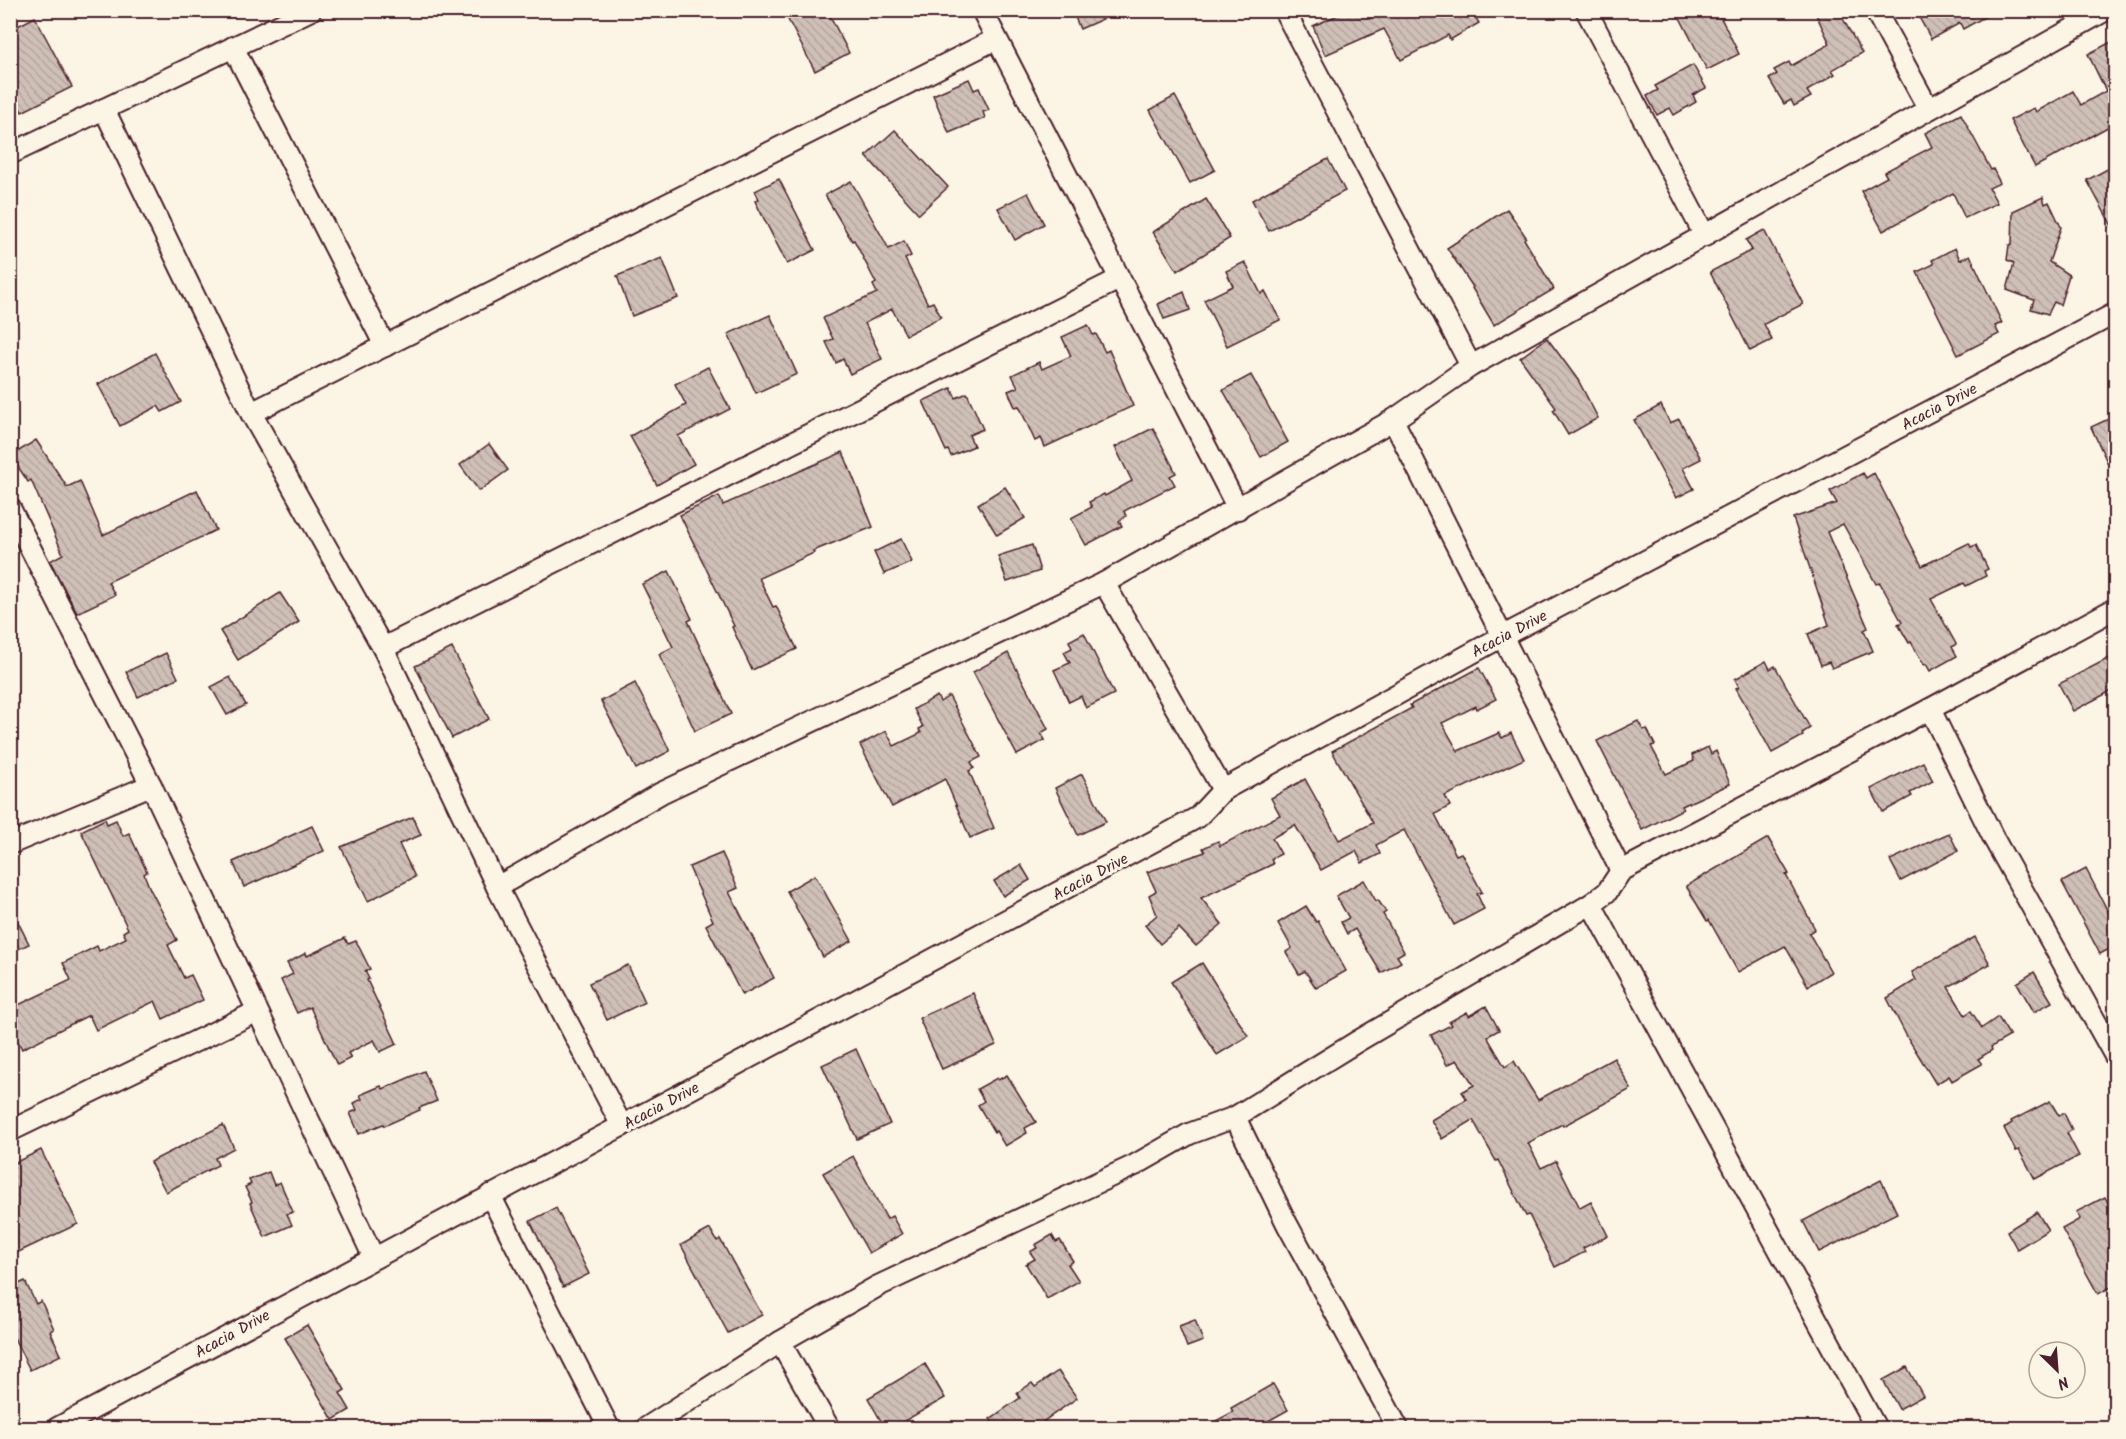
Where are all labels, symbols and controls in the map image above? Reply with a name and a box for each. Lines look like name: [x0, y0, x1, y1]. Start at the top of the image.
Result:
street label: Acacia Drive: [1897, 377, 1982, 438]
street label: Acacia Drive: [1467, 604, 1552, 665]
street label: Acacia Drive: [1048, 847, 1133, 908]
street label: Acacia Drive: [619, 1076, 704, 1137]
street label: Acacia Drive: [191, 1303, 275, 1365]
north arrow: [2027, 1340, 2087, 1400]
text: N: [2053, 1369, 2073, 1396]

